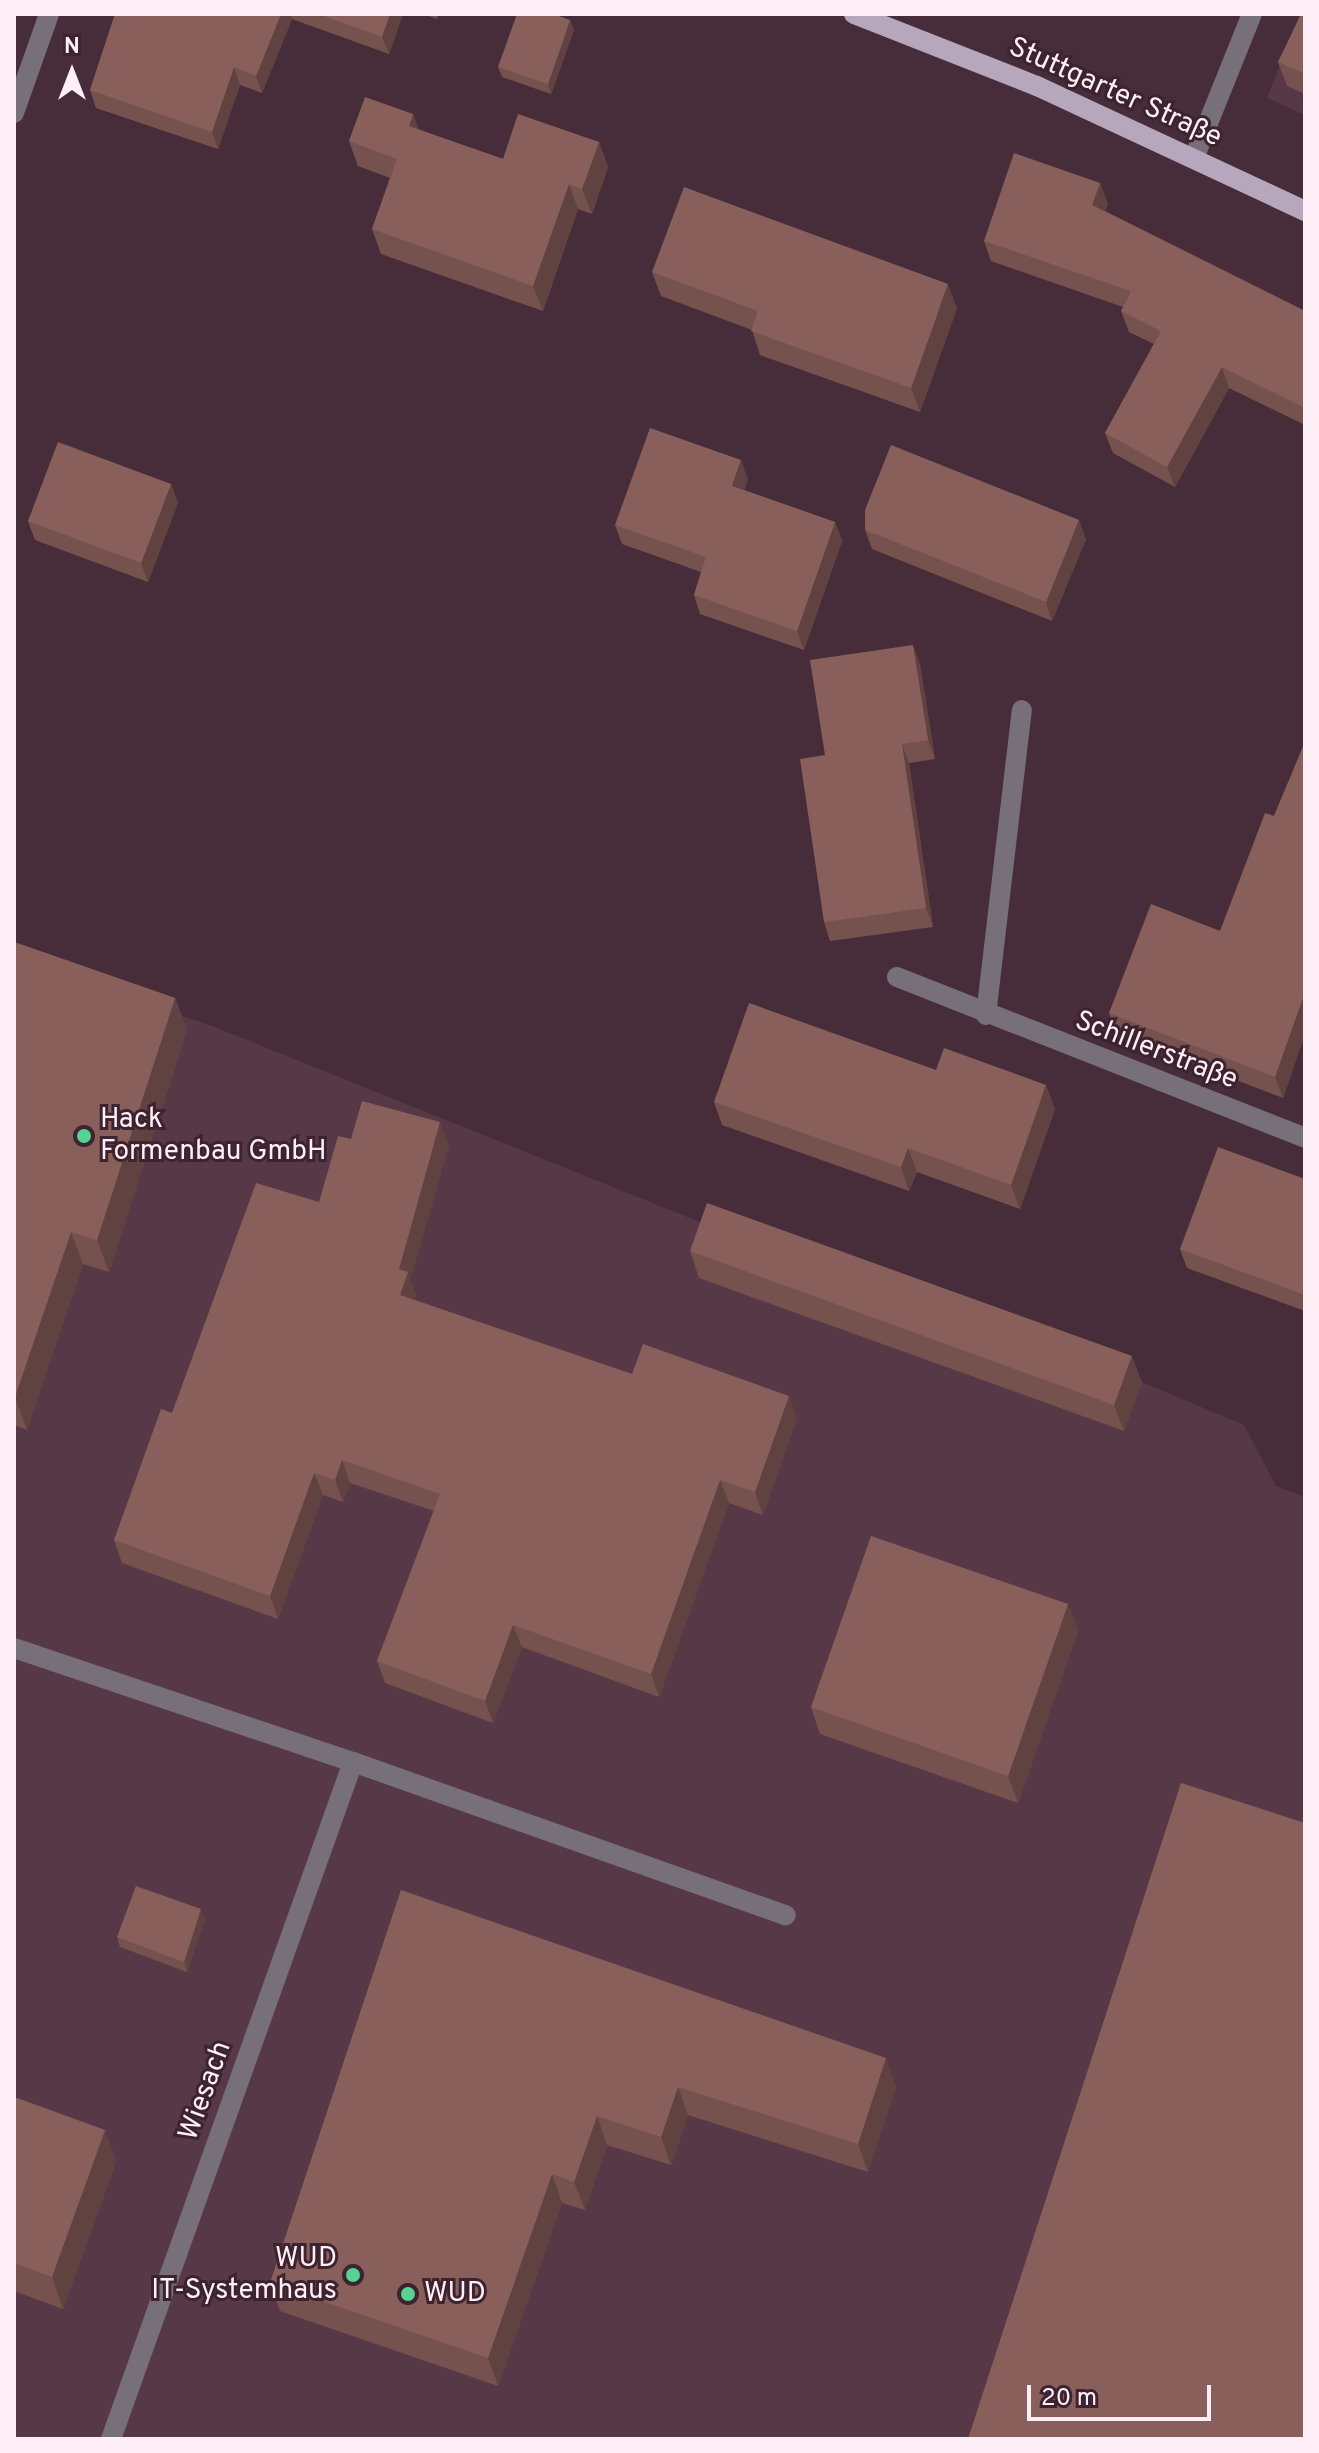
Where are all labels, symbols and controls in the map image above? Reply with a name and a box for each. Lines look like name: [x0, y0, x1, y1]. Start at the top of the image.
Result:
street label: Stuttgarter Straße: [1003, 31, 1227, 155]
north arrow: [32, 32, 112, 112]
text: N: [64, 34, 80, 61]
street label: Schillerstraße: [1070, 1005, 1242, 1097]
place label: Hack Formenbau GmbH: [100, 1103, 326, 1169]
marker: Hack Formenbau GmbH: [75, 1127, 93, 1145]
street label: Wiesach: [173, 2037, 239, 2145]
place label: WUD IT-Systemhaus: [151, 2242, 337, 2308]
marker: WUD IT-Systemhaus: [344, 2266, 362, 2284]
place label: WUD: [424, 2277, 486, 2311]
marker: WUD: [399, 2285, 417, 2303]
scale bar: [1031, 2369, 1215, 2419]
text: 20 m: [1041, 2384, 1097, 2414]

